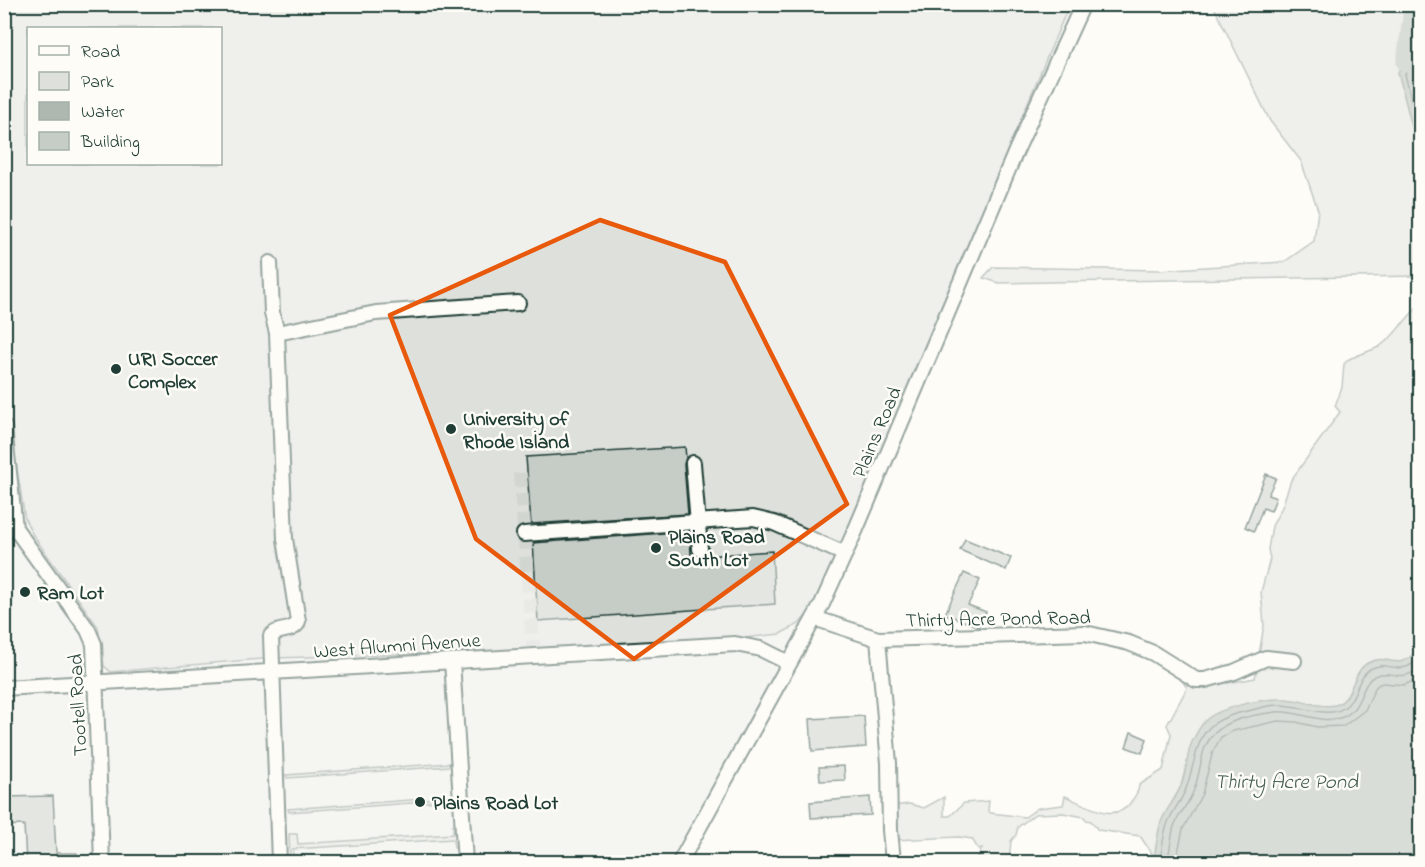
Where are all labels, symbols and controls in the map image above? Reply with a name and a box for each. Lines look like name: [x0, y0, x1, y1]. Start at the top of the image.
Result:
legend: [27, 27, 222, 165]
text: Road: [81, 40, 120, 66]
text: Park: [81, 70, 114, 96]
text: Water: [81, 100, 125, 126]
text: Building: [80, 130, 140, 157]
place label: URI Soccer Complex: [128, 346, 218, 398]
marker: URI Soccer Complex: [109, 362, 123, 376]
street label: Plains Road: [846, 383, 911, 483]
place label: University of Rhode Island: [463, 406, 570, 458]
marker: University of Rhode Island: [444, 422, 458, 436]
place label: Plains Road South Lot: [668, 524, 765, 576]
marker: Plains Road South Lot: [649, 541, 663, 555]
place label: Ram Lot: [37, 580, 104, 609]
marker: Ram Lot: [18, 585, 32, 599]
street label: Thirty Acre Pond Road: [905, 604, 1091, 637]
street label: West Alumni Avenue: [313, 627, 482, 668]
street label: Tootell Road: [62, 653, 97, 757]
water label: Thirty Acre Pond: [1214, 768, 1359, 798]
place label: Plains Road Lot: [432, 790, 558, 819]
marker: Plains Road Lot: [413, 795, 427, 809]

